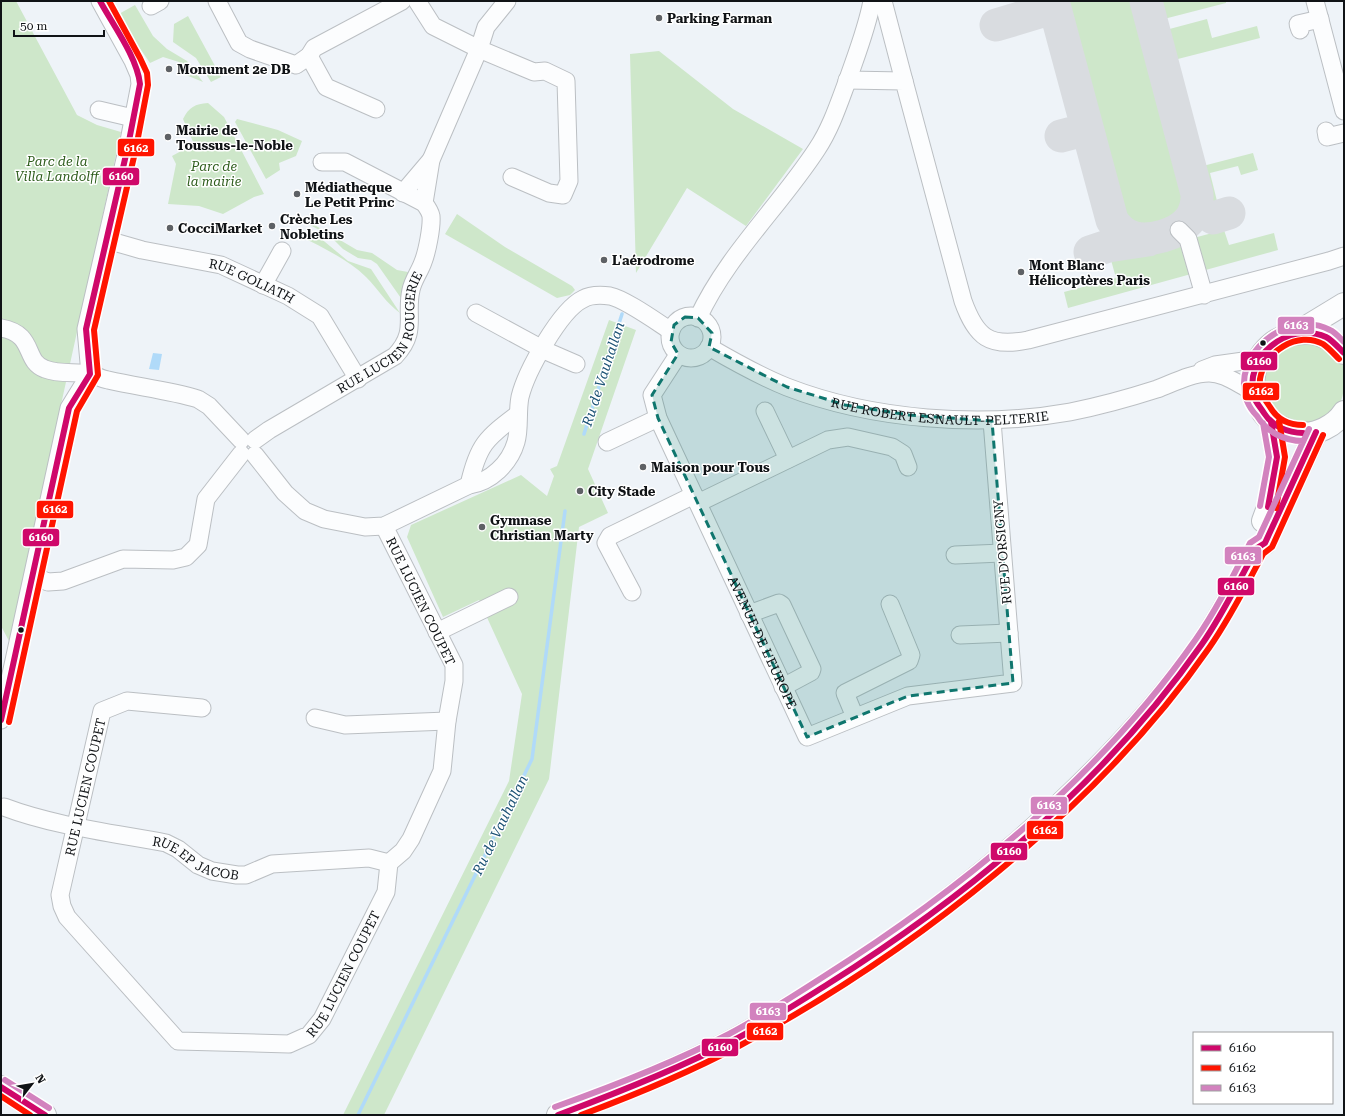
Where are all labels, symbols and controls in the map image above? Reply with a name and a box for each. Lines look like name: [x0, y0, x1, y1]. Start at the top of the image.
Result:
place label: Parking Farman: [667, 11, 773, 26]
scale bar: [14, 12, 104, 38]
marker: Parking Farman: [654, 13, 664, 23]
text: 50 m: [20, 19, 47, 33]
place label: Monument 2e DB: [177, 62, 291, 77]
marker: Monument 2e DB: [164, 64, 174, 74]
place label: Mairie de Toussus-le-Noble: [176, 123, 293, 153]
marker: Mairie de Toussus-le-Noble: [163, 132, 173, 142]
line badge: 6162: [117, 138, 155, 157]
text: 6162: [124, 142, 148, 155]
park label: Parc de la Villa Landolff: [15, 154, 101, 184]
park label: Parc de la mairie: [187, 159, 242, 189]
line badge: 6160: [102, 167, 140, 186]
text: 6160: [109, 170, 133, 183]
place label: Médiatheque Le Petit Princ: [305, 180, 395, 210]
marker: Médiatheque Le Petit Princ: [292, 189, 302, 199]
place label: Crèche Les Nobletins: [280, 212, 353, 242]
place label: CocciMarket: [178, 221, 263, 236]
marker: Crèche Les Nobletins: [267, 221, 277, 231]
marker: CocciMarket: [165, 223, 175, 233]
place label: L'aérodrome: [612, 253, 695, 268]
marker: L'aérodrome: [599, 255, 609, 265]
street label: RUE GOLIATH: [208, 256, 297, 306]
place label: Mont Blanc Hélicoptères Paris: [1029, 258, 1150, 288]
marker: Mont Blanc Hélicoptères Paris: [1016, 267, 1026, 277]
street label: RUE LUCIEN ROUGERIE: [334, 269, 426, 396]
line badge: 6163: [1277, 316, 1315, 335]
water label: Ru de Vauhallan: [578, 319, 628, 429]
text: 6163: [1284, 319, 1308, 332]
unlabelled marker: [1258, 338, 1268, 348]
line badge: 6160: [1240, 351, 1278, 371]
text: 6160: [1247, 355, 1271, 368]
line badge: 6162: [1242, 382, 1280, 401]
text: 6162: [1249, 385, 1273, 398]
street label: RUE ROBERT ESNAULT-PELTERIE: [830, 395, 1050, 428]
place label: Maison pour Tous: [651, 460, 770, 475]
marker: Maison pour Tous: [638, 462, 648, 472]
place label: City Stade: [588, 484, 656, 499]
marker: City Stade: [575, 486, 585, 496]
street label: RUE D'ORSIGNY: [990, 499, 1015, 605]
line badge: 6162: [36, 500, 74, 519]
text: 6162: [43, 503, 67, 516]
place label: Gymnase Christian Marty: [490, 513, 594, 543]
marker: Gymnase Christian Marty: [477, 522, 487, 532]
line badge: 6160: [22, 528, 60, 547]
text: 6160: [29, 531, 53, 544]
street label: RUE LUCIEN COUPET: [383, 535, 458, 668]
line badge: 6163: [1224, 546, 1262, 565]
text: 6163: [1231, 550, 1255, 563]
street label: AVENUE DE L'EUROPE: [725, 574, 800, 711]
line badge: 6160: [1217, 577, 1255, 596]
text: 6160: [1224, 580, 1248, 593]
unlabelled marker: [16, 625, 26, 635]
street label: RUE LUCIEN COUPET: [62, 717, 109, 857]
water label: Ru de Vauhallan: [469, 772, 531, 878]
line badge: 6163: [1030, 796, 1068, 815]
text: 6163: [1037, 799, 1061, 812]
line badge: 6162: [1026, 820, 1064, 840]
text: 6162: [1033, 824, 1057, 837]
street label: RUE EP JACOB: [151, 834, 240, 883]
line badge: 6160: [990, 842, 1028, 861]
text: 6160: [997, 845, 1021, 858]
street label: RUE LUCIEN COUPET: [304, 908, 383, 1040]
line badge: 6163: [749, 1002, 787, 1021]
text: 6163: [756, 1005, 780, 1018]
line badge: 6162: [746, 1022, 784, 1041]
text: 6162: [753, 1025, 777, 1038]
legend: [1193, 1032, 1333, 1104]
line badge: 6160: [701, 1038, 739, 1057]
text: 6160: [708, 1041, 732, 1054]
text: 6160: [1229, 1041, 1256, 1055]
text: 6162: [1229, 1061, 1256, 1075]
north arrow: [12, 1064, 52, 1104]
text: N: [32, 1072, 48, 1087]
text: 6163: [1229, 1081, 1256, 1095]

